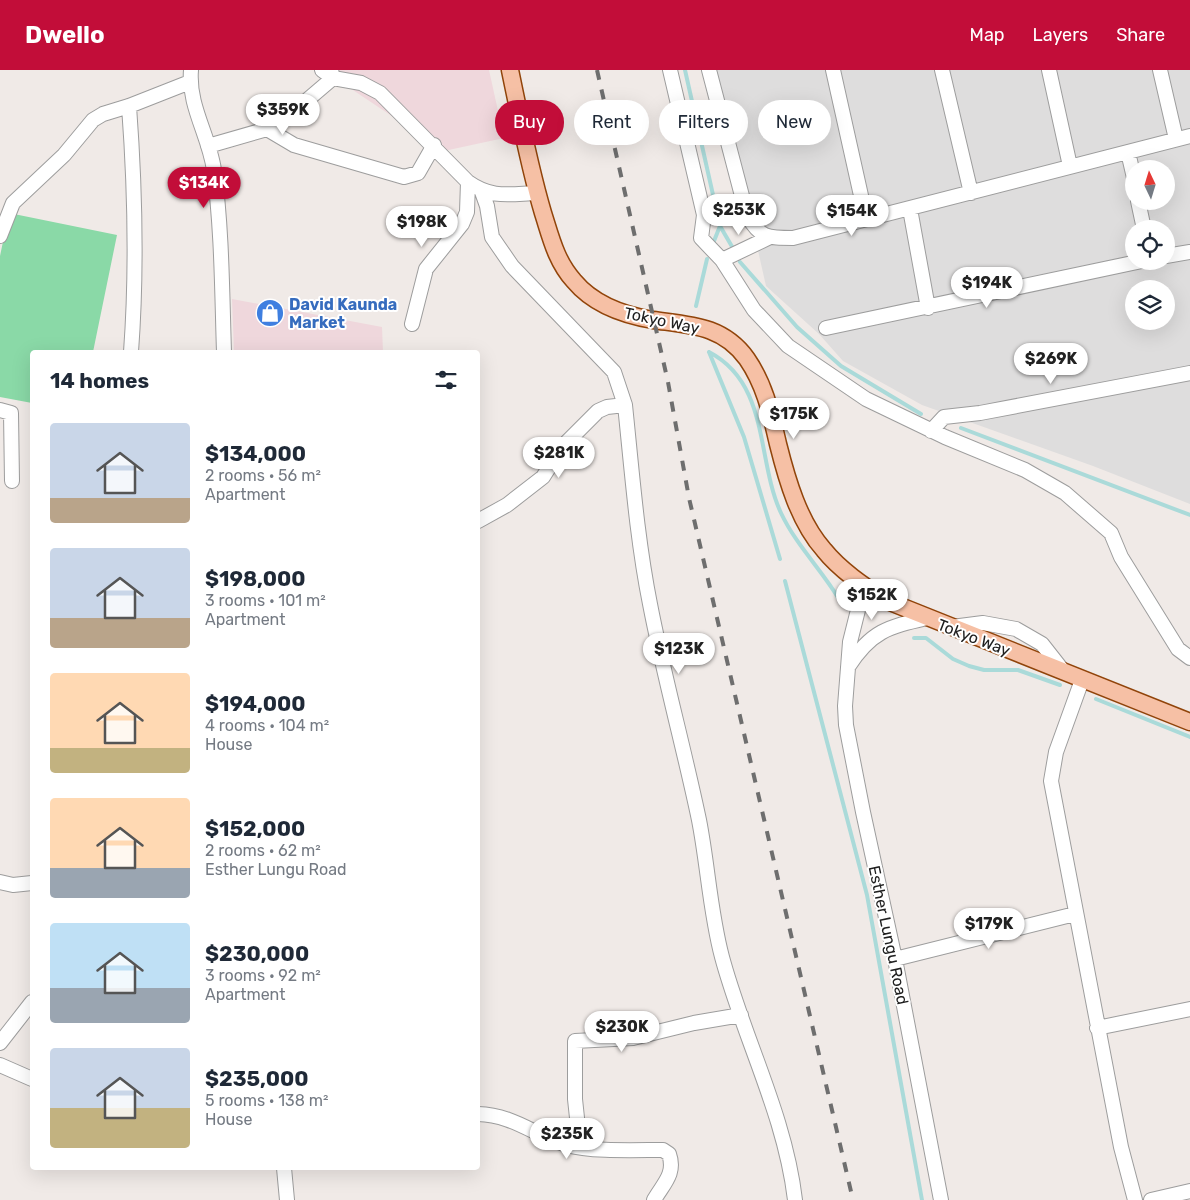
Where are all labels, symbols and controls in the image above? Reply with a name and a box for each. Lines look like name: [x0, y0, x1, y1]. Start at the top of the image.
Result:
text: Dwello: [25, 21, 105, 49]
text: Map: [970, 24, 1005, 46]
text: Layers: [1033, 24, 1088, 46]
text: Share: [1116, 24, 1165, 46]
pin: $359K: [248, 93, 318, 136]
text: $359K: [257, 100, 309, 119]
chip: Buy: [495, 100, 564, 145]
chip: Rent: [574, 100, 649, 145]
chip: Filters: [659, 100, 748, 145]
chip: New: [758, 100, 831, 145]
north arrow: [1125, 160, 1175, 210]
map controls: [1125, 160, 1175, 330]
pin: $134K: [169, 166, 239, 209]
text: $134K: [179, 173, 229, 192]
pin: $253K: [704, 194, 774, 236]
pin: $154K: [817, 194, 887, 237]
text: $253K: [713, 200, 765, 219]
text: $154K: [827, 201, 877, 220]
pin: $198K: [387, 206, 457, 248]
text: $198K: [397, 212, 447, 231]
button: locate: [1125, 220, 1175, 270]
pin: $194K: [952, 266, 1022, 309]
text: $194K: [962, 273, 1012, 292]
button: layers: [1125, 280, 1175, 330]
place label: David Kaunda Market: [289, 295, 397, 332]
shop icon: David Kaunda Market: [255, 298, 285, 328]
street label: Tokyo Way: [622, 303, 701, 338]
pin: $269K: [1016, 342, 1086, 385]
text: $269K: [1025, 349, 1077, 368]
icon: filters: [432, 366, 460, 394]
text: 14 homes: [50, 368, 149, 393]
pin: $175K: [759, 398, 829, 440]
text: $175K: [770, 404, 818, 423]
pin: $281K: [524, 436, 594, 479]
text: $134,000: [205, 441, 306, 466]
icon: home: [90, 443, 150, 503]
text: $281K: [534, 443, 584, 462]
text: 2 rooms · 56 m²: [205, 466, 321, 485]
text: Apartment: [205, 485, 285, 504]
text: $198,000: [205, 566, 306, 591]
icon: home: [90, 568, 150, 628]
pin: $152K: [837, 578, 907, 621]
text: $152K: [847, 585, 897, 604]
text: 3 rooms · 101 m²: [205, 591, 326, 610]
text: Apartment: [205, 610, 285, 629]
street label: Tokyo Way: [935, 615, 1013, 660]
pin: $123K: [644, 632, 714, 675]
text: $123K: [654, 639, 704, 658]
text: $194,000: [205, 691, 306, 716]
icon: home: [90, 693, 150, 753]
text: 4 rooms · 104 m²: [205, 716, 329, 735]
text: House: [205, 735, 252, 754]
text: $152,000: [205, 816, 305, 841]
icon: home: [90, 818, 150, 878]
text: 2 rooms · 62 m²: [205, 841, 321, 860]
text: Esther Lungu Road: [205, 860, 347, 879]
street label: Esther Lungu Road: [865, 864, 913, 1006]
pin: $179K: [954, 908, 1024, 950]
text: $179K: [965, 914, 1013, 933]
text: $230,000: [205, 941, 309, 966]
icon: home: [90, 943, 150, 1003]
text: 3 rooms · 92 m²: [205, 966, 321, 985]
text: Apartment: [205, 985, 285, 1004]
pin: $230K: [587, 1010, 657, 1053]
text: $230K: [595, 1017, 649, 1036]
text: $235,000: [205, 1066, 309, 1091]
icon: home: [90, 1068, 150, 1128]
text: 5 rooms · 138 m²: [205, 1091, 328, 1110]
text: House: [205, 1110, 252, 1129]
pin: $235K: [532, 1118, 602, 1160]
text: $235K: [541, 1124, 593, 1143]

